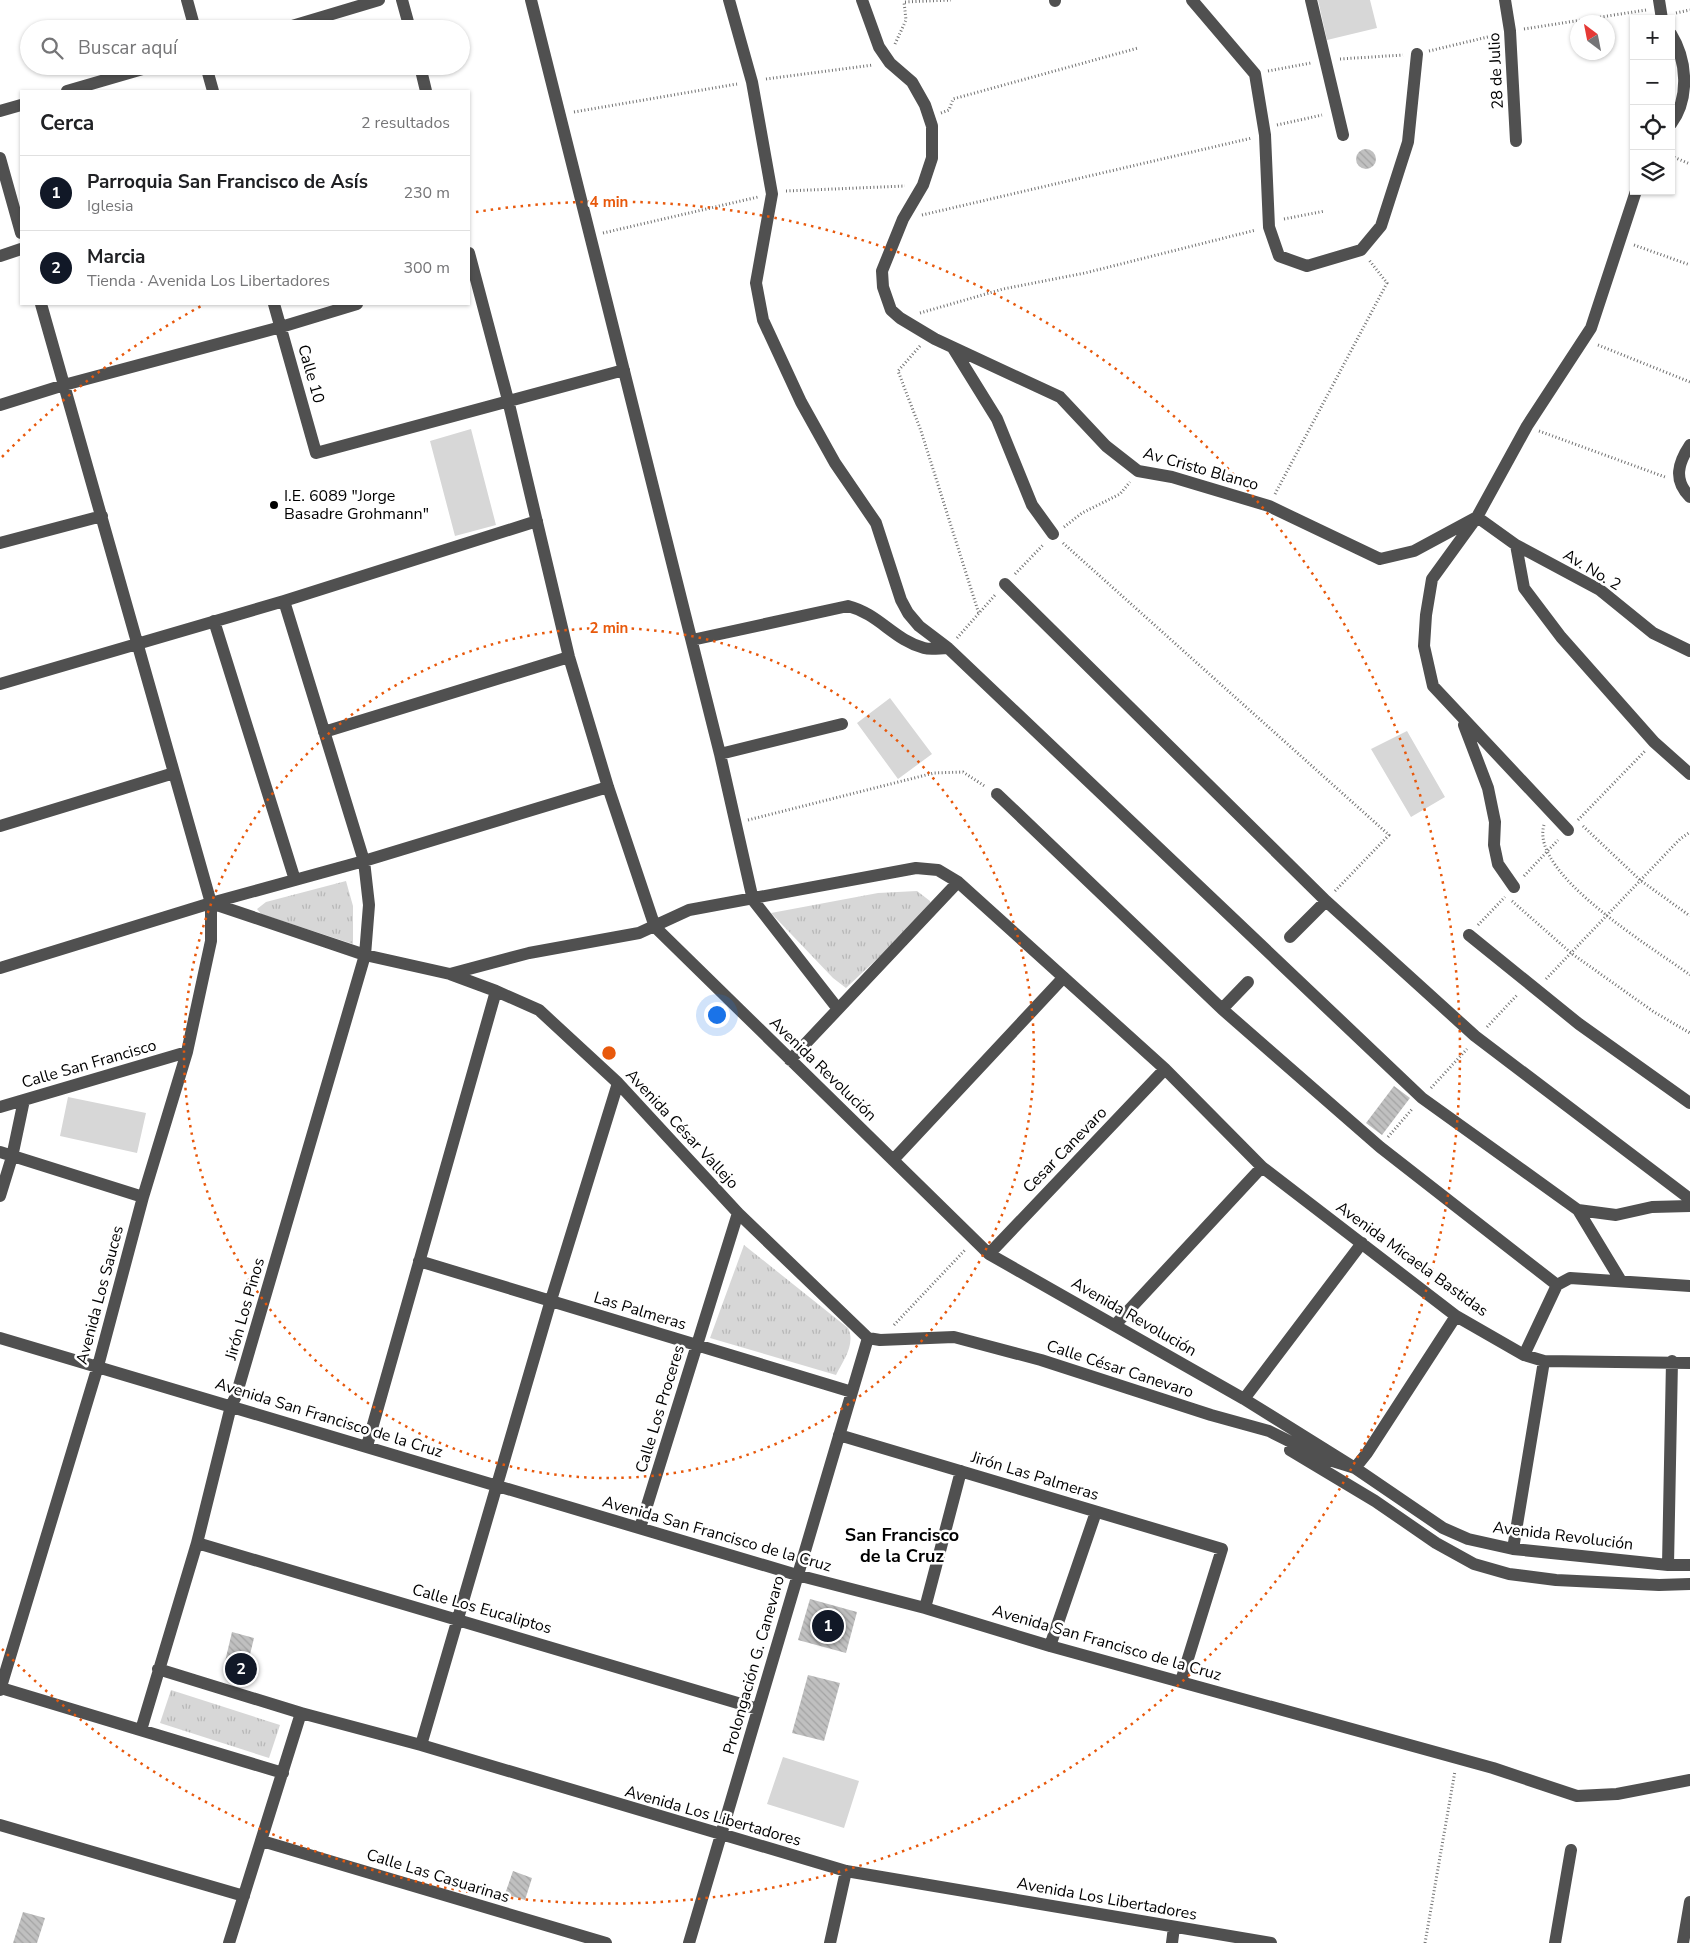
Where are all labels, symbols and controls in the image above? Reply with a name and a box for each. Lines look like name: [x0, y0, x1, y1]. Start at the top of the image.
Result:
north arrow: [1570, 15, 1615, 60]
map controls: [1630, 15, 1675, 195]
button: +: [1630, 15, 1675, 60]
search box: [20, 20, 470, 75]
street label: 28 de Julio: [1483, 32, 1509, 110]
icon: search: [38, 34, 66, 62]
text: Buscar aquí: [78, 35, 177, 61]
button: −: [1630, 60, 1675, 105]
button: locate: [1630, 105, 1675, 150]
text: Cerca: [40, 109, 94, 137]
text: 2 resultados: [361, 112, 450, 134]
button: layers: [1630, 150, 1675, 195]
text: Parroquia San Francisco de Asís: [87, 169, 368, 195]
text: 1: [51, 182, 61, 204]
text: 230 m: [403, 182, 450, 204]
text: 4 min: [590, 192, 628, 212]
text: Iglesia: [87, 195, 134, 217]
text: Marcia: [87, 244, 145, 270]
text: 2: [51, 257, 61, 279]
text: 300 m: [403, 257, 450, 279]
text: Tienda · Avenida Los Libertadores: [87, 270, 330, 292]
street label: Calle 10: [292, 342, 330, 406]
street label: Av Cristo Blanco: [1141, 442, 1261, 496]
place label: I.E. 6089 "Jorge Basadre Grohmann": [284, 485, 429, 525]
marker: I.E. 6089 "Jorge Basadre Grohmann": [268, 499, 280, 511]
street label: Av. No. 2: [1559, 544, 1625, 596]
text: 2 min: [590, 618, 628, 638]
your location: [704, 1002, 730, 1028]
street label: Avenida Revolución: [765, 1012, 881, 1126]
street label: Calle San Francisco: [19, 1034, 159, 1094]
centre of rings: [600, 1044, 618, 1062]
street label: Avenida César Vallejo: [621, 1064, 743, 1194]
street label: Cesar Canevaro: [1018, 1102, 1112, 1198]
street label: Avenida Micaela Bastidas: [1331, 1196, 1493, 1322]
street label: Avenida Los Sauces: [71, 1223, 129, 1367]
street label: Jirón Los Pinos: [220, 1255, 270, 1364]
street label: Avenida Revolución: [1067, 1272, 1201, 1362]
street label: Las Palmeras: [591, 1286, 689, 1336]
street label: Calle César Canevaro: [1044, 1335, 1196, 1403]
street label: Calle Los Proceres: [630, 1342, 690, 1476]
street label: Avenida San Francisco de la Cruz: [212, 1373, 446, 1463]
street label: Jirón Las Palmeras: [967, 1446, 1102, 1506]
street label: Avenida San Francisco de la Cruz: [600, 1491, 834, 1577]
street label: Avenida Revolución: [1491, 1516, 1635, 1556]
district label: San Francisco de la Cruz: [845, 1523, 959, 1568]
street label: Prolongación G. Canevaro: [718, 1573, 790, 1757]
street label: Calle Los Eucaliptos: [410, 1579, 554, 1639]
street label: Avenida San Francisco de la Cruz: [990, 1600, 1224, 1686]
pin: 1: [812, 1607, 844, 1645]
pin: 2: [225, 1650, 257, 1688]
street label: Avenida Los Libertadores: [622, 1780, 804, 1852]
street label: Calle Las Casuarinas: [364, 1844, 512, 1908]
street label: Avenida Los Libertadores: [1015, 1872, 1199, 1926]

